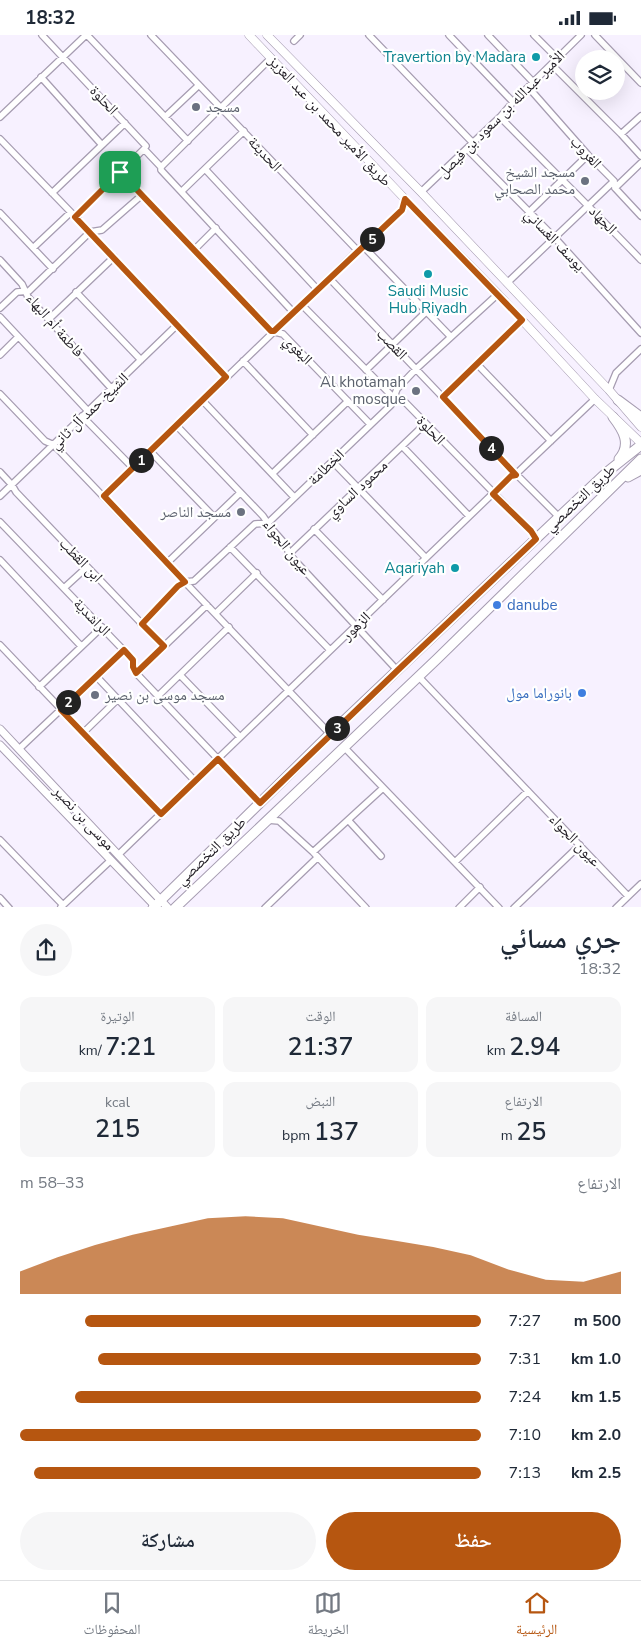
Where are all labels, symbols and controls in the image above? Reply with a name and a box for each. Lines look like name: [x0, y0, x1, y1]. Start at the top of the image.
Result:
text: 18:32: [25, 5, 75, 31]
street label: الأمير عبدالله بن سعود بن فيصل: [433, 46, 569, 182]
place label: Travertion by Madara: [383, 47, 526, 67]
map controls: [575, 50, 625, 100]
button: layers: [575, 50, 625, 100]
street label: طريق الأمير محمد بن عبد العزيز: [263, 51, 396, 191]
marker: Travertion by Madara: [530, 51, 542, 63]
street label: الحلوة: [85, 81, 123, 119]
place label: مسجد: [206, 97, 240, 117]
marker: مسجد: [190, 101, 202, 113]
street label: الغروب: [566, 131, 606, 173]
street label: الحديثة: [244, 132, 286, 176]
pin: [99, 151, 141, 193]
icon: arrive: [106, 158, 134, 186]
place label: مسجد الشيخ محمد الصحابي: [494, 162, 575, 201]
marker: مسجد الشيخ محمد الصحابي: [579, 175, 591, 187]
street label: الجهاد: [585, 201, 621, 239]
street label: يوسف الغساني: [519, 205, 590, 277]
pin: 5: [360, 227, 384, 251]
text: 5: [368, 230, 377, 249]
marker: Saudi Music Hub Riyadh: [422, 268, 434, 280]
place label: Saudi Music Hub Riyadh: [388, 281, 468, 318]
street label: فاطمة أم البهاء: [22, 289, 88, 361]
street label: القصب: [372, 324, 412, 364]
street label: البغوي: [278, 331, 317, 370]
street label: الشيخ حمد آل ثاني: [45, 368, 134, 455]
place label: Al khotamah mosque: [320, 372, 406, 409]
marker: Al khotamah mosque: [410, 385, 422, 397]
street label: الحلوة: [412, 411, 450, 449]
pin: 4: [478, 435, 504, 461]
text: 4: [487, 439, 496, 458]
street label: الخطامة: [303, 445, 349, 489]
pin: 1: [128, 447, 154, 473]
text: 1: [137, 451, 146, 470]
street label: محمود الساوي: [322, 455, 393, 524]
street label: طريق التخصصي: [540, 460, 621, 537]
place label: مسجد الناصر: [159, 502, 231, 522]
marker: مسجد الناصر: [235, 506, 247, 518]
street label: عيون الجواء: [258, 515, 316, 579]
street label: ابن القطب: [55, 533, 107, 587]
place label: Aqariyah: [385, 558, 445, 578]
marker: Aqariyah: [449, 562, 461, 574]
street label: الراشدية: [69, 594, 115, 640]
place label: danube: [507, 595, 557, 615]
marker: danube: [491, 599, 503, 611]
street label: الزهور: [336, 607, 375, 645]
place label: بانوراما مول: [506, 683, 572, 703]
place label: مسجد موسى بن نصير: [104, 685, 225, 705]
marker: بانوراما مول: [576, 687, 588, 699]
pin: 2: [56, 689, 80, 715]
marker: مسجد موسى بن نصير: [89, 689, 101, 701]
text: 2: [64, 693, 73, 712]
pin: 3: [324, 715, 350, 741]
text: 3: [333, 719, 342, 738]
street label: موسى بن نصير: [48, 780, 119, 855]
street label: عيون الجواء: [545, 809, 606, 871]
street label: طريق التخصصي: [172, 812, 252, 891]
text: جري مسائي: [500, 920, 621, 958]
button: share: [20, 924, 72, 976]
text: 18:32: [579, 958, 621, 980]
text: الوتيرة: [100, 1007, 135, 1026]
text: الوقت: [305, 1007, 336, 1026]
text: المسافة: [505, 1007, 542, 1026]
text: 7:21: [105, 1030, 156, 1064]
text: 21:37: [288, 1030, 353, 1064]
text: 2.94: [509, 1030, 560, 1064]
text: /km: [79, 1041, 105, 1060]
text: km: [487, 1041, 509, 1060]
text: النبض: [306, 1092, 335, 1111]
text: الارتفاع: [504, 1092, 543, 1111]
text: kcal: [105, 1093, 130, 1112]
text: 215: [95, 1112, 140, 1146]
text: 137: [314, 1115, 359, 1149]
text: 25: [516, 1115, 546, 1149]
text: bpm: [282, 1126, 314, 1145]
text: m: [501, 1126, 516, 1145]
text: 33–58 m: [20, 1172, 84, 1194]
text: الارتفاع: [577, 1173, 621, 1195]
text: 7:27: [509, 1310, 541, 1332]
text: 500 m: [574, 1310, 621, 1332]
text: 7:31: [509, 1348, 541, 1370]
text: 1.0 km: [571, 1348, 621, 1370]
text: 7:24: [509, 1386, 541, 1408]
text: 1.5 km: [571, 1386, 621, 1408]
text: 7:10: [509, 1424, 541, 1446]
text: 2.0 km: [571, 1424, 621, 1446]
text: 7:13: [509, 1462, 541, 1484]
text: 2.5 km: [571, 1462, 621, 1484]
button: مشاركة: [20, 1512, 316, 1570]
button: حفظ: [326, 1512, 621, 1570]
tab: المحفوظات: [84, 1589, 141, 1643]
tab: الخريطة: [308, 1589, 349, 1643]
tab: الرئيسية: [516, 1589, 557, 1643]

